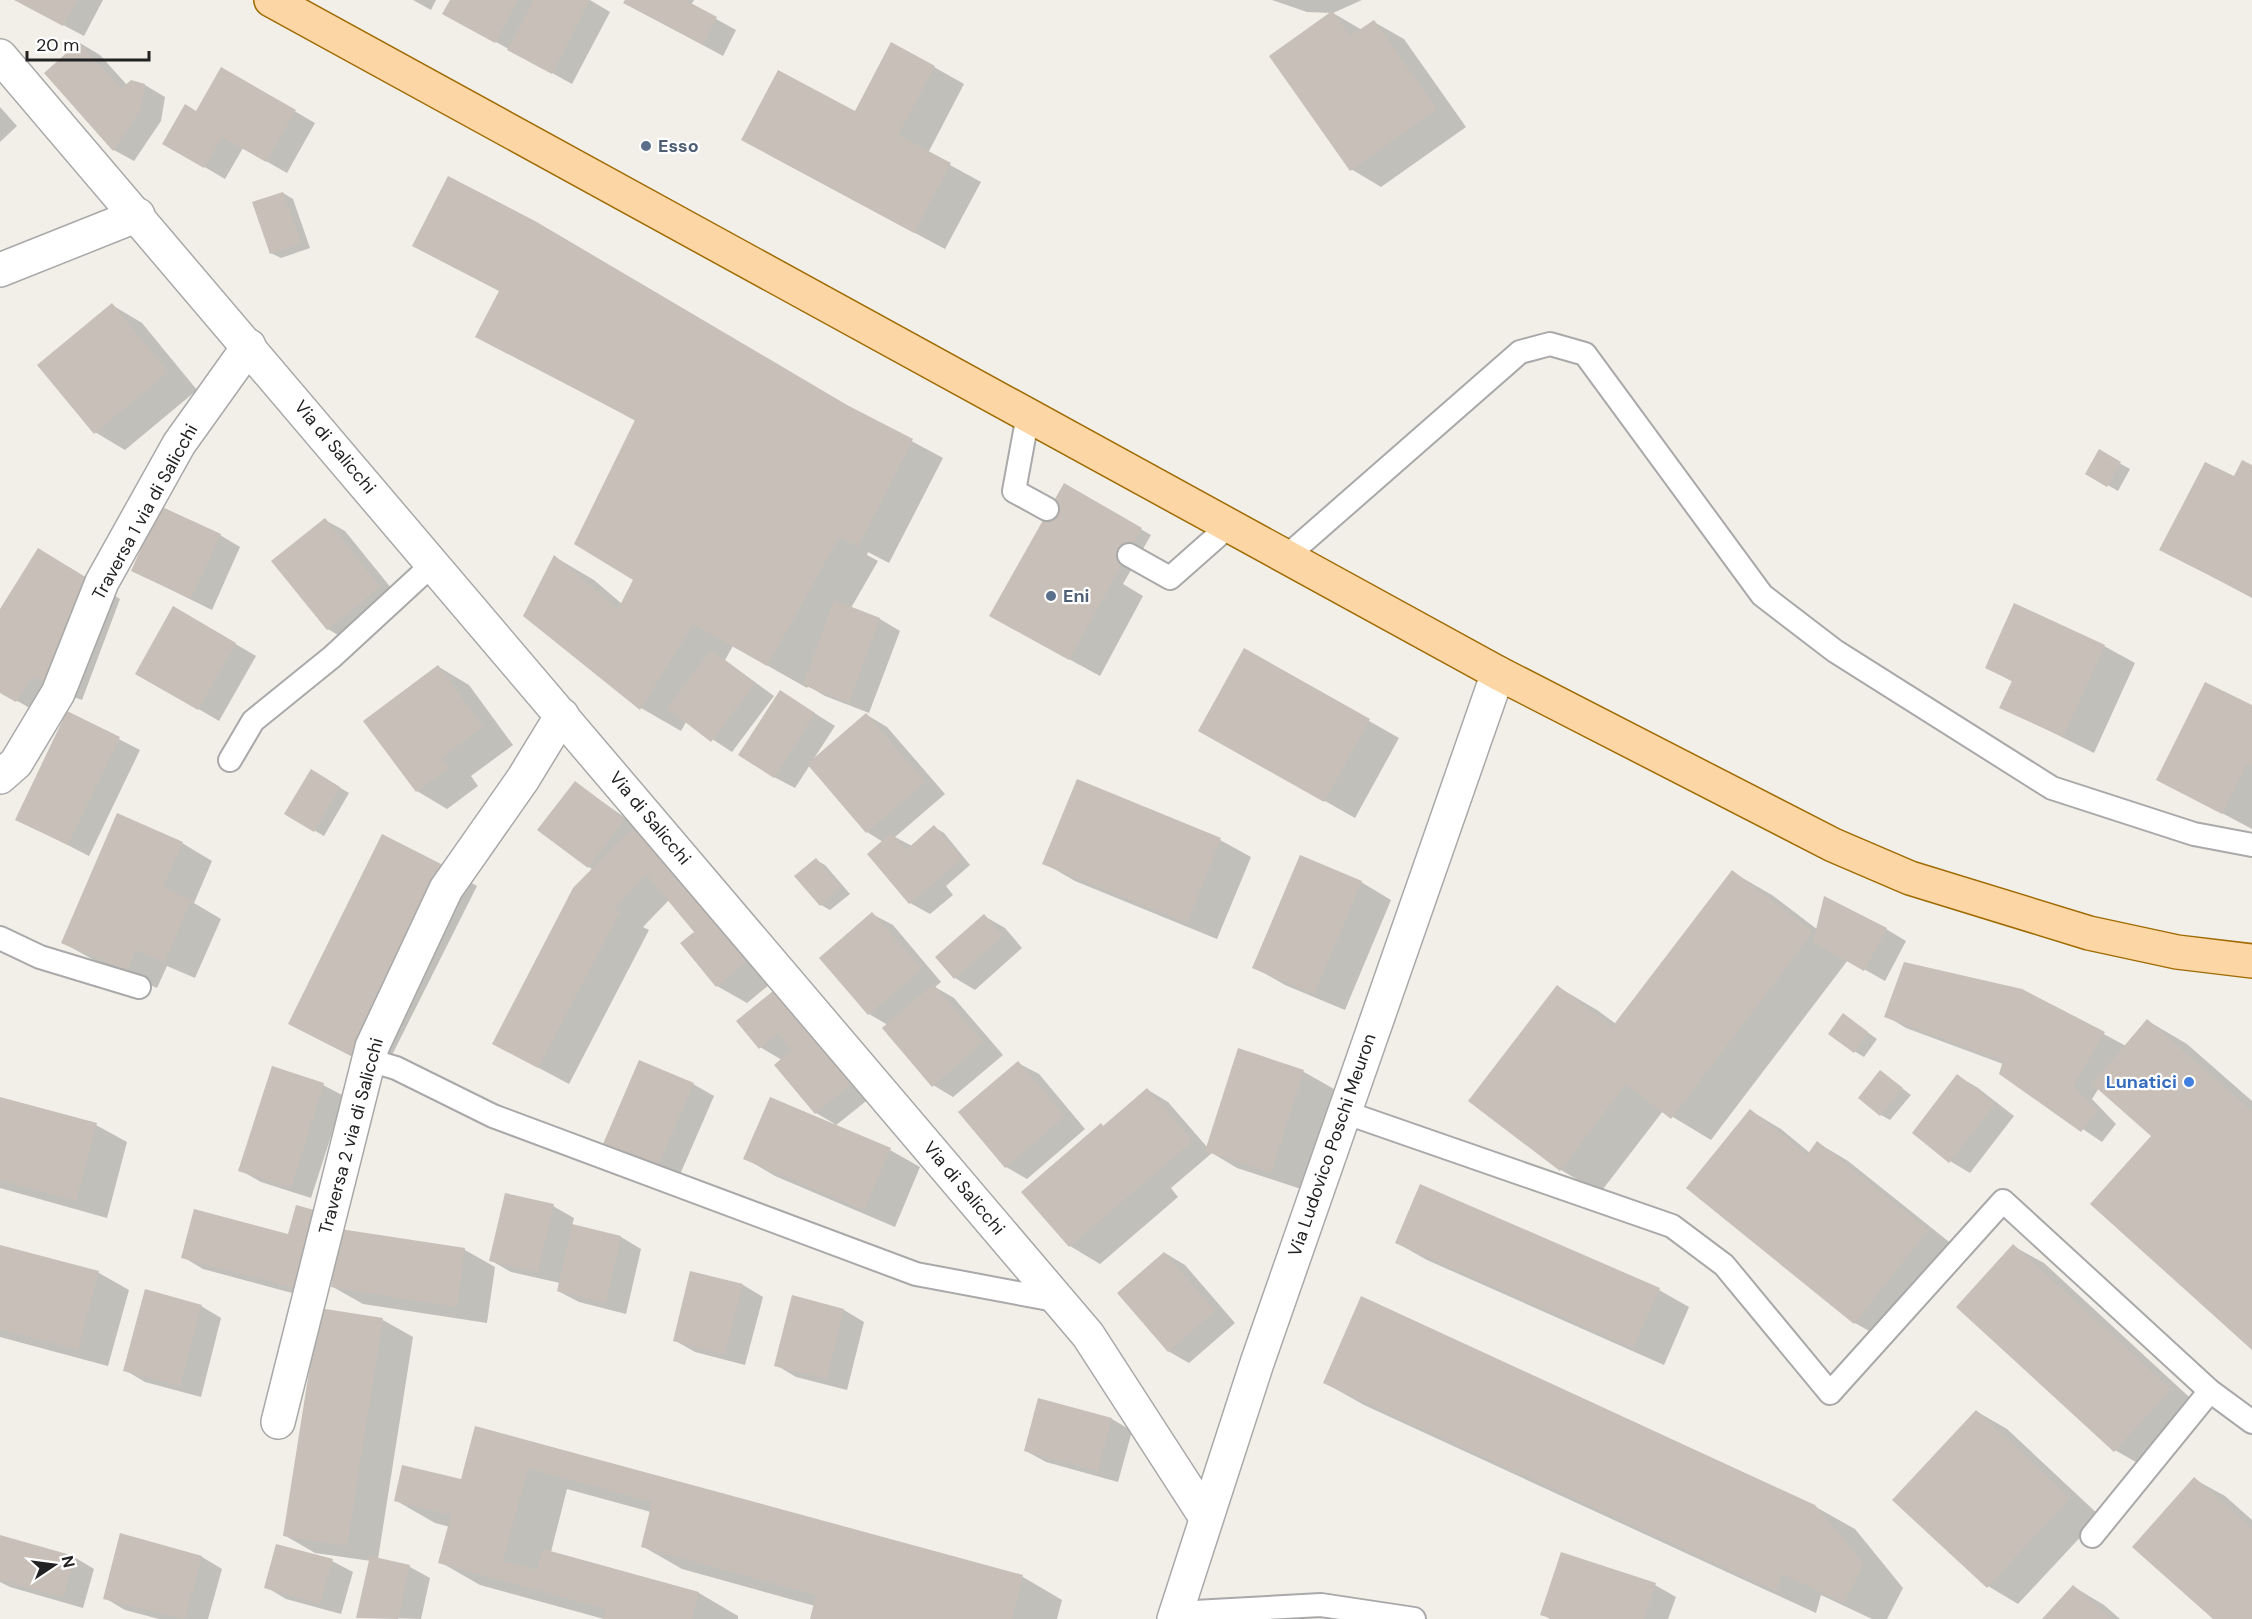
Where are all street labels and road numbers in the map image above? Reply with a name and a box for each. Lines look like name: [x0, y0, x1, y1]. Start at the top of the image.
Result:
street label: Via di Salicchi: [289, 395, 381, 499]
street label: Traversa 1 via di Salicchi: [87, 420, 203, 604]
street label: Via di Salicchi: [604, 766, 696, 870]
street label: Via Ludovico Poschi Meuron: [1283, 1030, 1381, 1260]
street label: Traversa 2 via di Salicchi: [313, 1035, 389, 1237]
street label: Via di Salicchi: [918, 1136, 1010, 1240]

